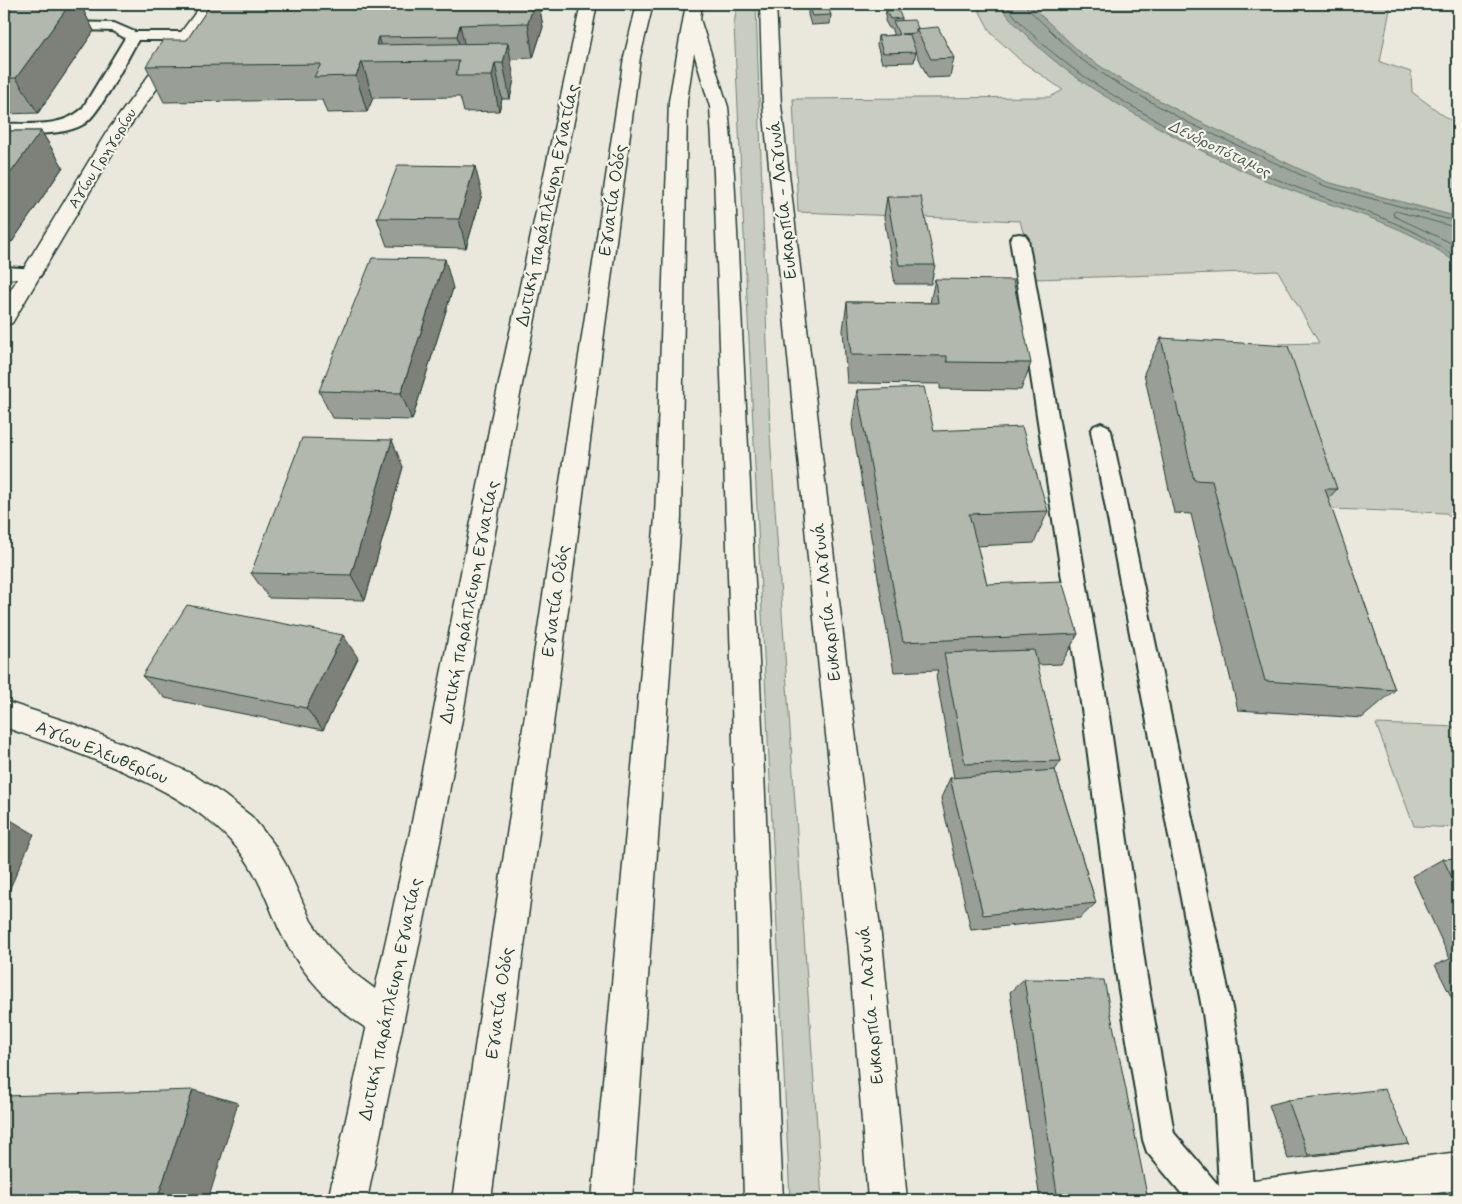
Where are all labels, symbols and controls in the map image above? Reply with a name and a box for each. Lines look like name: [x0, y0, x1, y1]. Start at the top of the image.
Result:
street label: Δυτική παράπλευρη Εγνατίας: [511, 82, 585, 329]
street label: Αγίου Γρηγορίου: [64, 105, 142, 212]
water label: Δενδροπόταμος: [1165, 116, 1275, 183]
street label: Ευκαρπία - Λαγυνά: [763, 120, 803, 280]
street label: Εγνατία Οδός: [593, 143, 633, 258]
street label: Δυτική παράπλευρη Εγνατίας: [435, 478, 505, 726]
street label: Ευκαρπία - Λαγυνά: [807, 522, 847, 682]
street label: Εγνατία Οδός: [536, 544, 576, 659]
street label: Αγίου Ελευθερίου: [32, 715, 171, 790]
street label: Δυτική παράπλευρη Εγνατίας: [354, 876, 428, 1123]
street label: Ευκαρπία - Λαγυνά: [852, 925, 890, 1085]
street label: Εγνατία Οδός: [480, 946, 520, 1061]

